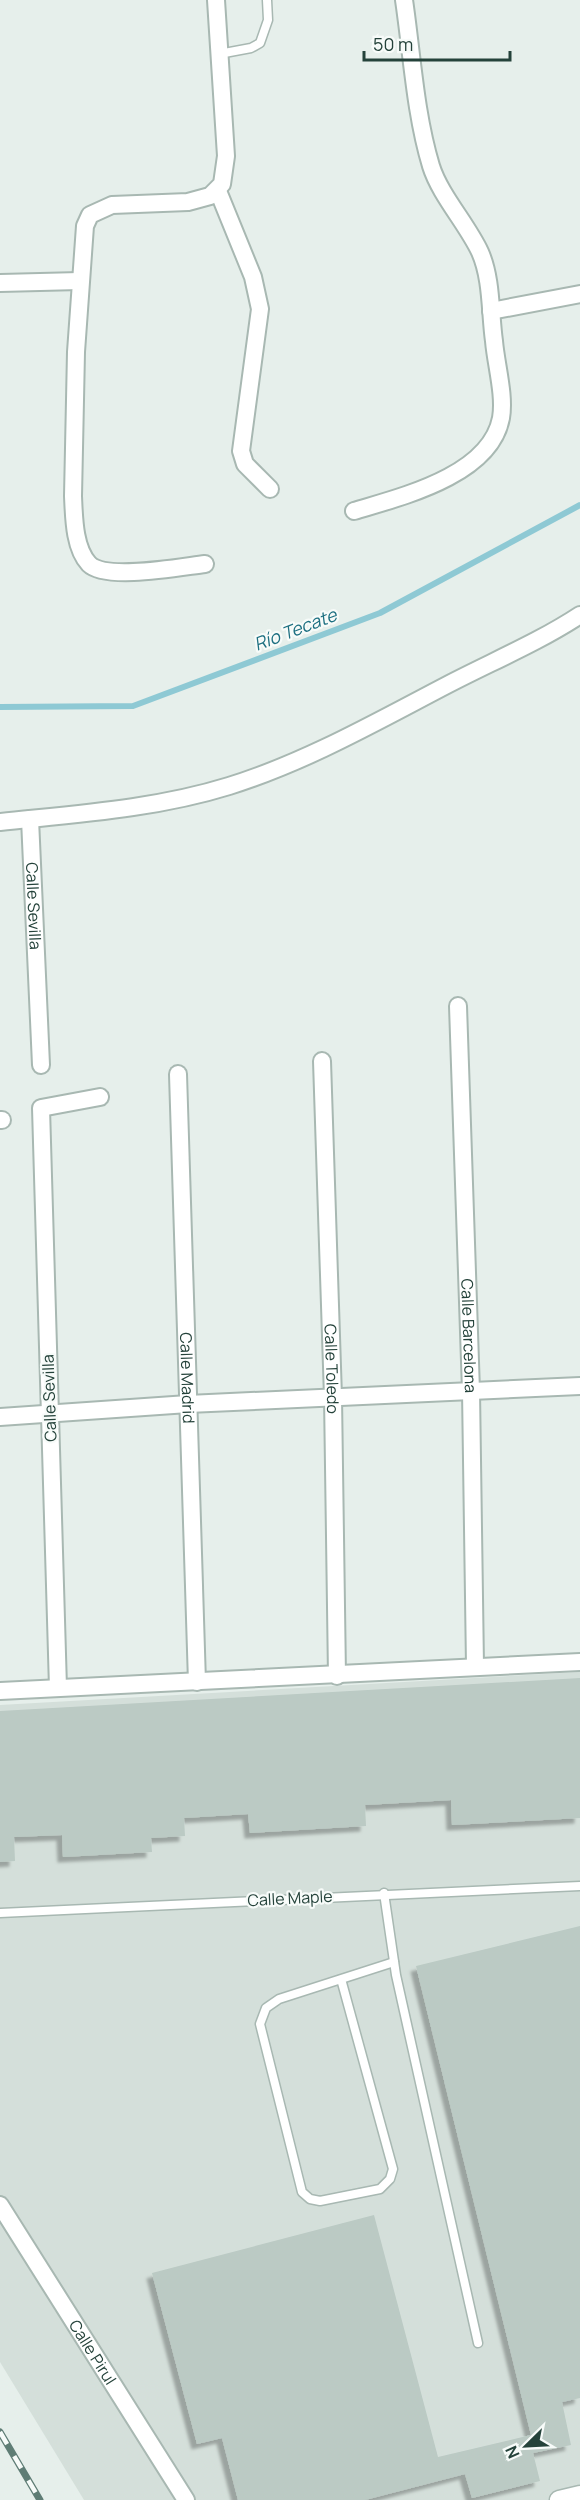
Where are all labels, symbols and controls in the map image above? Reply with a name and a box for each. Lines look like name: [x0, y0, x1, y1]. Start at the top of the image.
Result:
scale bar: [364, 24, 510, 62]
text: 50 m: [373, 32, 413, 56]
water label: Río Tecate: [250, 602, 341, 656]
street label: Calle Sevilla: [21, 862, 47, 950]
street label: Calle Barcelona: [456, 1278, 482, 1393]
street label: Calle Toledo: [320, 1323, 344, 1414]
street label: Calle Madrid: [175, 1332, 200, 1424]
street label: Calle Sevilla: [36, 1354, 62, 1442]
street label: Calle Maple: [247, 1885, 333, 1911]
street label: Calle Pirul: [64, 2315, 122, 2389]
north arrow: [496, 2416, 556, 2476]
text: N: [500, 2442, 525, 2462]

